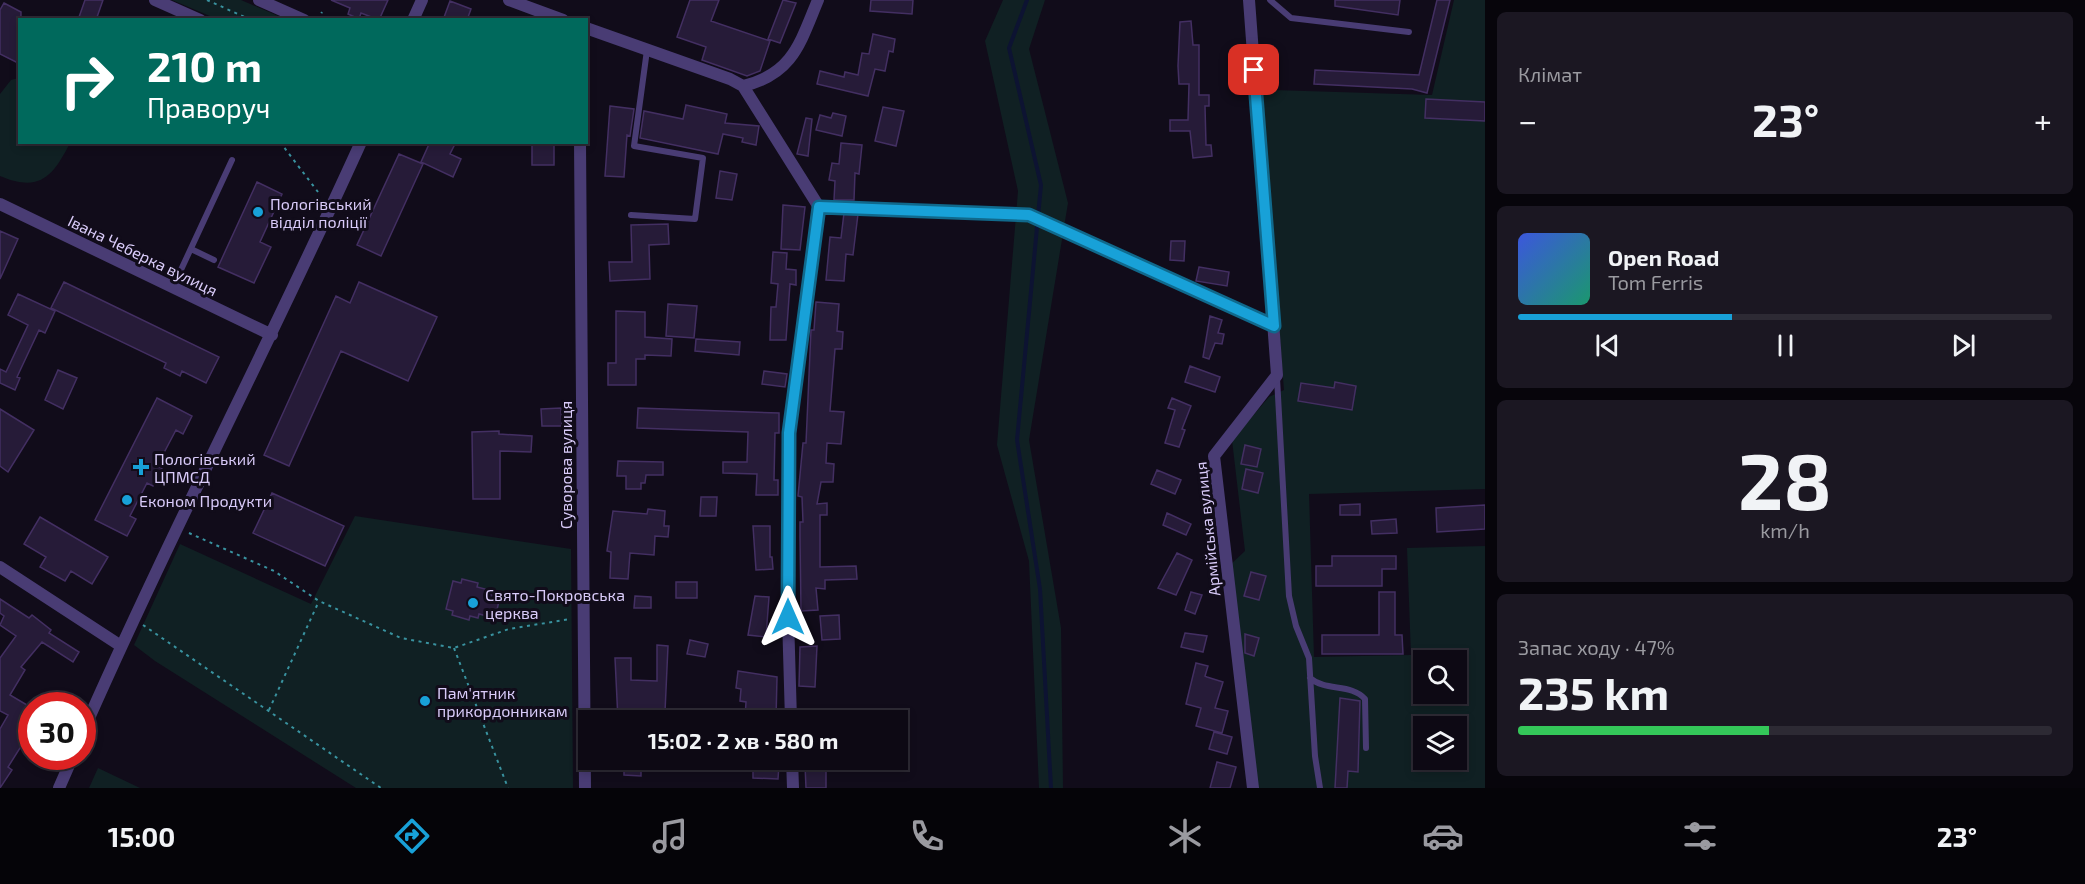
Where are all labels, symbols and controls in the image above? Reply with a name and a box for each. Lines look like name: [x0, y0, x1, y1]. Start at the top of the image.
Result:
text: 210 m: [147, 40, 262, 90]
icon: right: [48, 42, 126, 120]
pin: [1228, 44, 1279, 95]
icon: arrive: [1237, 53, 1270, 86]
text: Клімат: [1518, 62, 1582, 86]
text: Праворуч: [147, 91, 270, 123]
text: 23°: [1752, 92, 1819, 146]
text: −: [1518, 100, 1537, 140]
text: +: [2034, 100, 2052, 140]
place label: Пологівський відділ поліції: [270, 194, 372, 231]
marker: Пологівський відділ поліції: [251, 205, 265, 219]
street label: Івана Чеберка вулиця: [65, 211, 221, 300]
text: Open Road: [1608, 244, 1720, 270]
text: Tom Ferris: [1608, 270, 1703, 294]
icon: previous: [1591, 329, 1624, 362]
icon: pause: [1769, 329, 1802, 362]
icon: next: [1947, 329, 1980, 362]
street label: Суворова вулиця: [556, 401, 576, 529]
text: 28: [1738, 432, 1832, 526]
place label: Пологівський ЦПМСД: [154, 449, 256, 486]
marker: Пологівський ЦПМСД: [132, 458, 150, 476]
street label: Армійська вулиця: [1190, 461, 1225, 597]
place label: Економ Продукти: [139, 491, 272, 511]
marker: Економ Продукти: [120, 493, 134, 507]
text: km/h: [1760, 518, 1810, 542]
place label: Свято-Покровська церква: [485, 585, 625, 622]
position arrow: [756, 585, 820, 649]
marker: Свято-Покровська церква: [466, 596, 480, 610]
text: Запас ходу · 47%: [1518, 635, 1675, 659]
map controls: [1413, 650, 1467, 770]
button: search: [1413, 650, 1467, 704]
text: 235 km: [1518, 665, 1669, 719]
place label: Пам'ятник прикордонникам: [437, 683, 568, 720]
speed limit sign: 30: [18, 692, 96, 770]
marker: Пам'ятник прикордонникам: [418, 694, 432, 708]
button: layers: [1413, 716, 1467, 770]
text: 15:02 · 2 хв · 580 m: [648, 727, 838, 753]
icon: directions: [391, 815, 433, 857]
icon: music: [649, 815, 691, 857]
icon: phone: [906, 815, 948, 857]
icon: climate: [1164, 815, 1206, 857]
icon: car: [1422, 815, 1464, 857]
icon: filters: [1679, 815, 1721, 857]
text: 15:00: [108, 820, 175, 852]
text: 23°: [1937, 820, 1977, 852]

